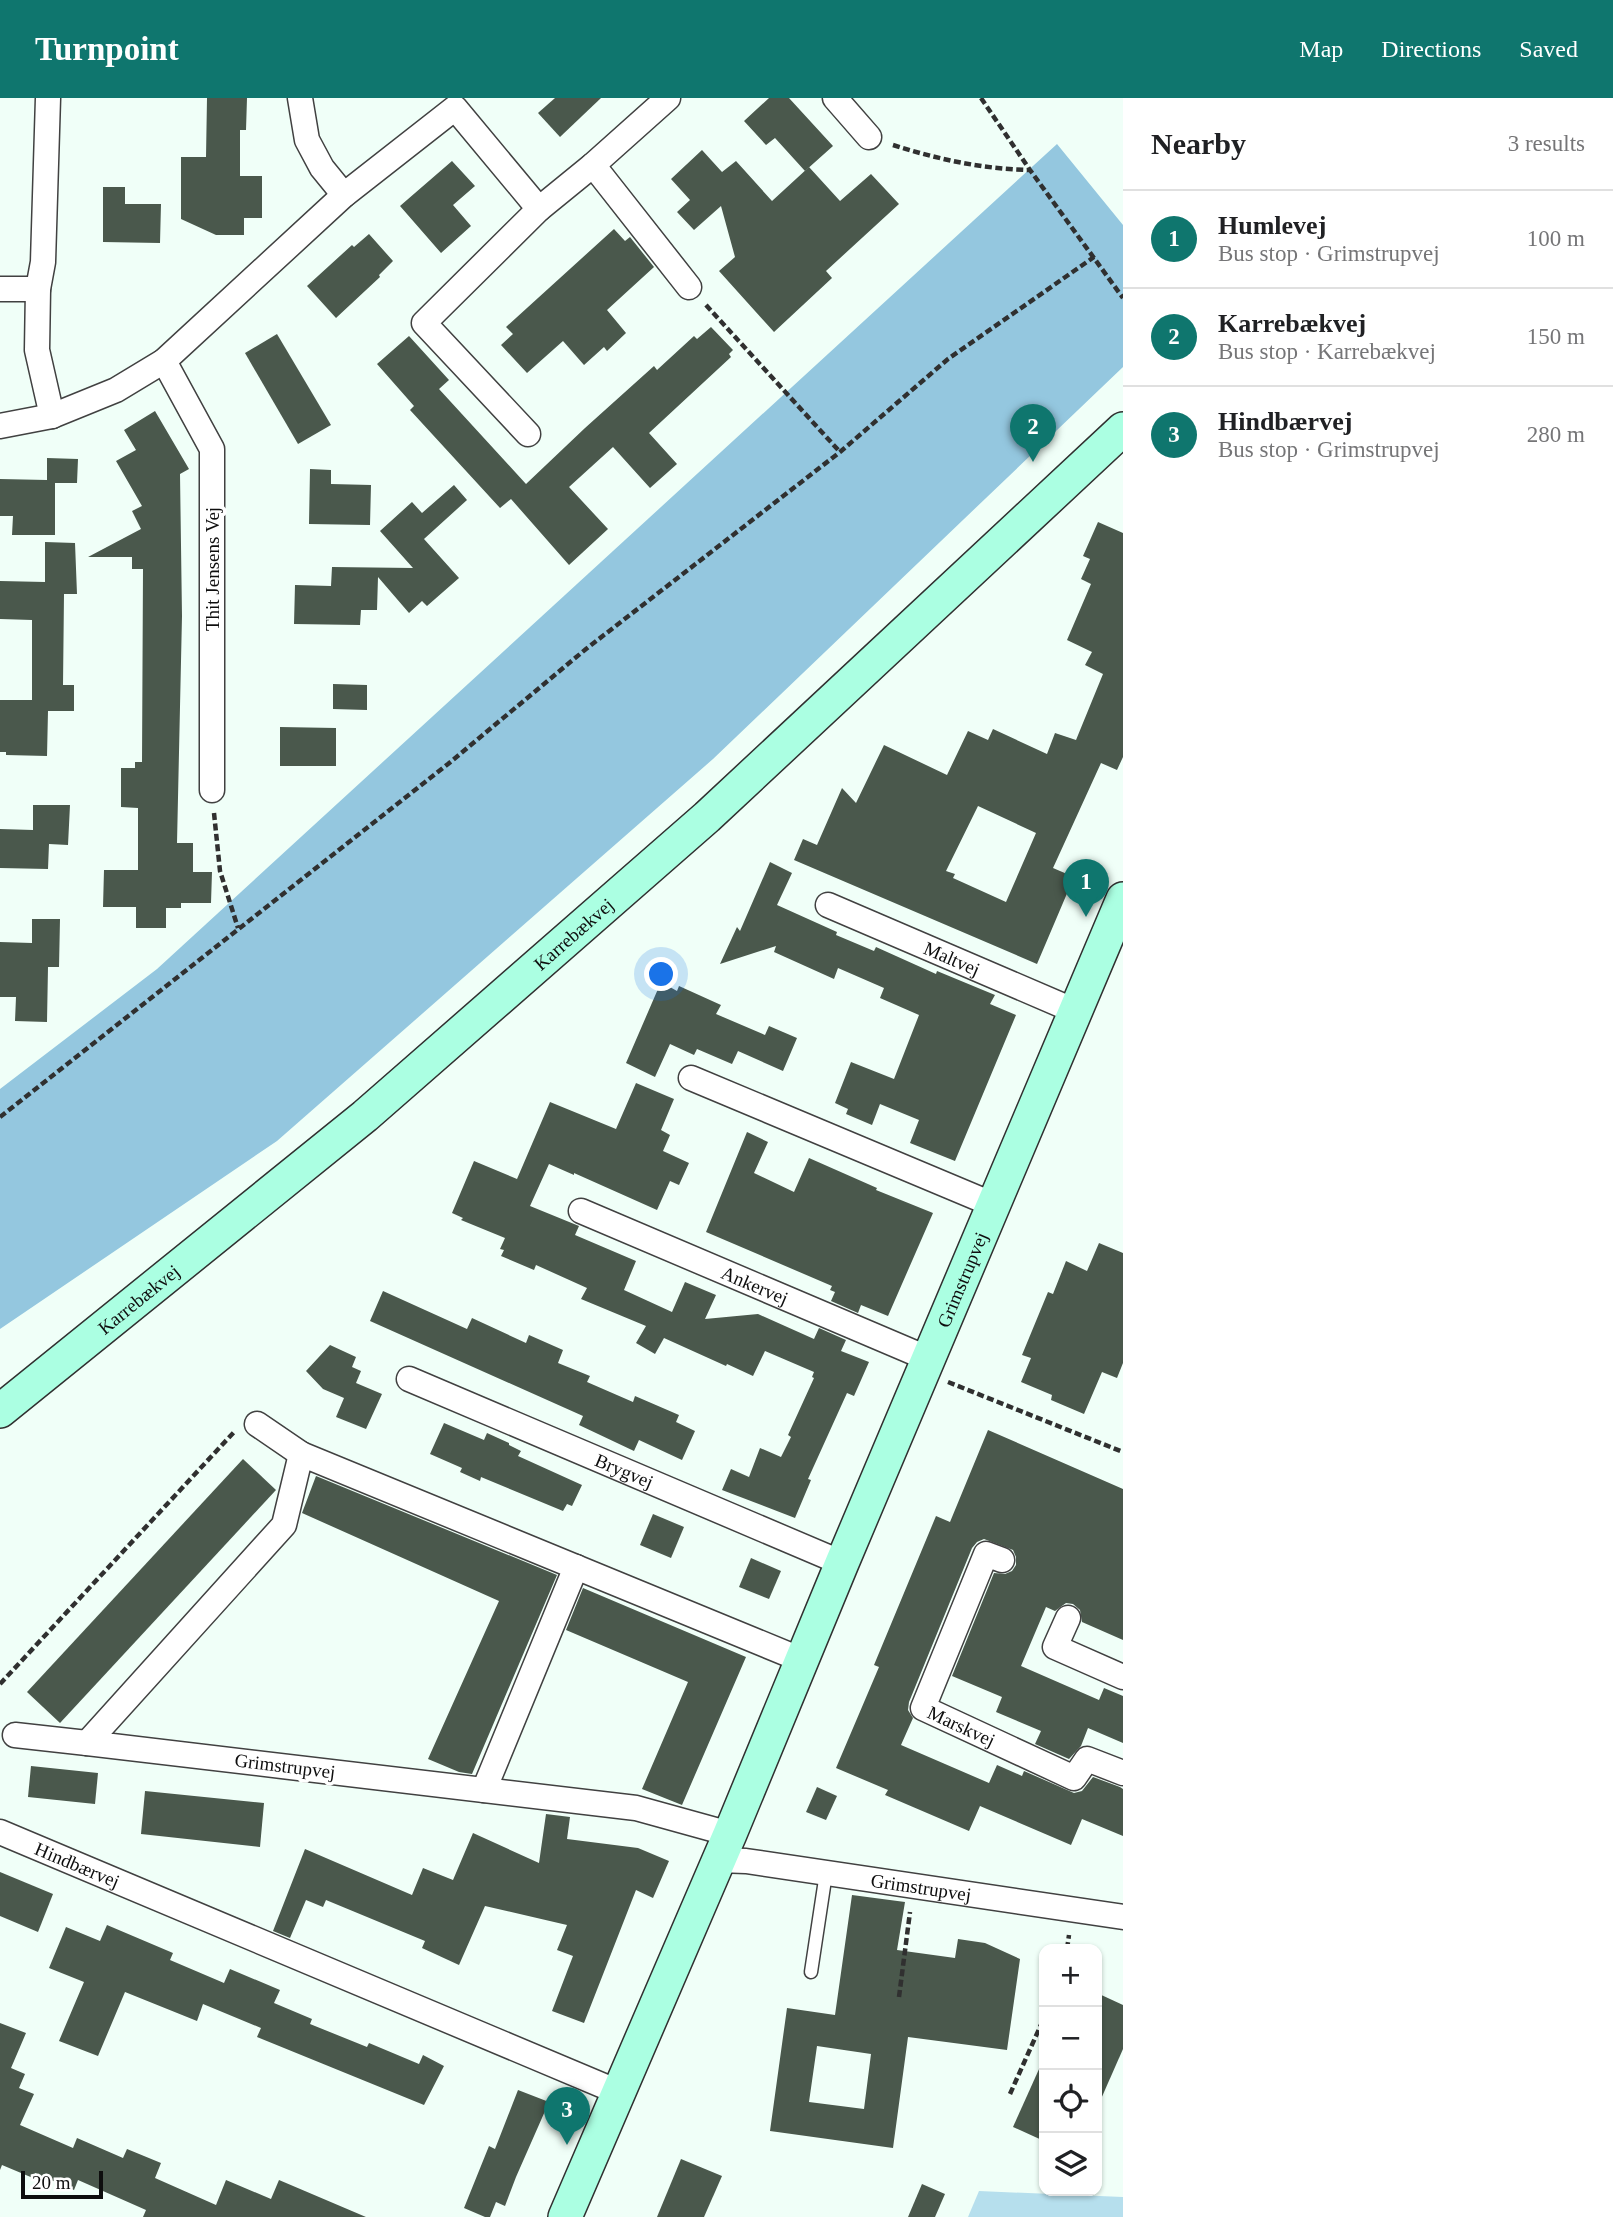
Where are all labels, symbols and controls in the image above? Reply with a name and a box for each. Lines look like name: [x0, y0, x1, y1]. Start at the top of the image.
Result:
text: Turnpoint: [35, 31, 179, 67]
text: Map: [1299, 36, 1343, 62]
text: Directions: [1381, 36, 1481, 62]
text: Saved: [1519, 36, 1578, 62]
text: Nearby: [1151, 127, 1246, 160]
text: 3 results: [1508, 131, 1585, 156]
text: Humlevej: [1218, 211, 1326, 240]
text: 1: [1168, 226, 1180, 251]
text: 100 m: [1527, 226, 1585, 251]
text: Bus stop · Grimstrupvej: [1218, 241, 1440, 266]
text: Karrebækvej: [1218, 309, 1366, 338]
text: 2: [1168, 324, 1180, 349]
text: 150 m: [1527, 324, 1585, 349]
text: Bus stop · Karrebækvej: [1218, 339, 1436, 364]
pin: 2: [1010, 404, 1056, 462]
text: Hindbærvej: [1218, 407, 1352, 436]
text: 3: [1168, 422, 1180, 447]
text: 280 m: [1527, 422, 1585, 447]
text: Bus stop · Grimstrupvej: [1218, 437, 1440, 462]
street label: Thit Jensens Vej: [202, 507, 223, 631]
pin: 1: [1063, 859, 1109, 917]
street label: Karrebækvej: [529, 894, 617, 974]
street label: Maltvej: [921, 937, 983, 980]
your location: [644, 957, 678, 991]
street label: Grimstrupvej: [933, 1229, 991, 1330]
street label: Karrebækvej: [94, 1260, 183, 1338]
street label: Ankervej: [718, 1261, 792, 1308]
street label: Brygvej: [592, 1449, 657, 1492]
street label: Marskvej: [925, 1701, 999, 1751]
street label: Grimstrupvej: [233, 1749, 337, 1783]
street label: Hindbærvej: [32, 1837, 123, 1892]
street label: Grimstrupvej: [869, 1869, 973, 1905]
map controls: [1039, 1944, 1102, 2196]
button: +: [1039, 1944, 1102, 2007]
button: −: [1039, 2007, 1102, 2070]
button: locate: [1039, 2070, 1102, 2133]
pin: 3: [544, 2087, 590, 2145]
button: layers: [1039, 2133, 1102, 2196]
scale bar: [21, 2168, 103, 2200]
text: 20 m: [32, 2172, 71, 2193]

